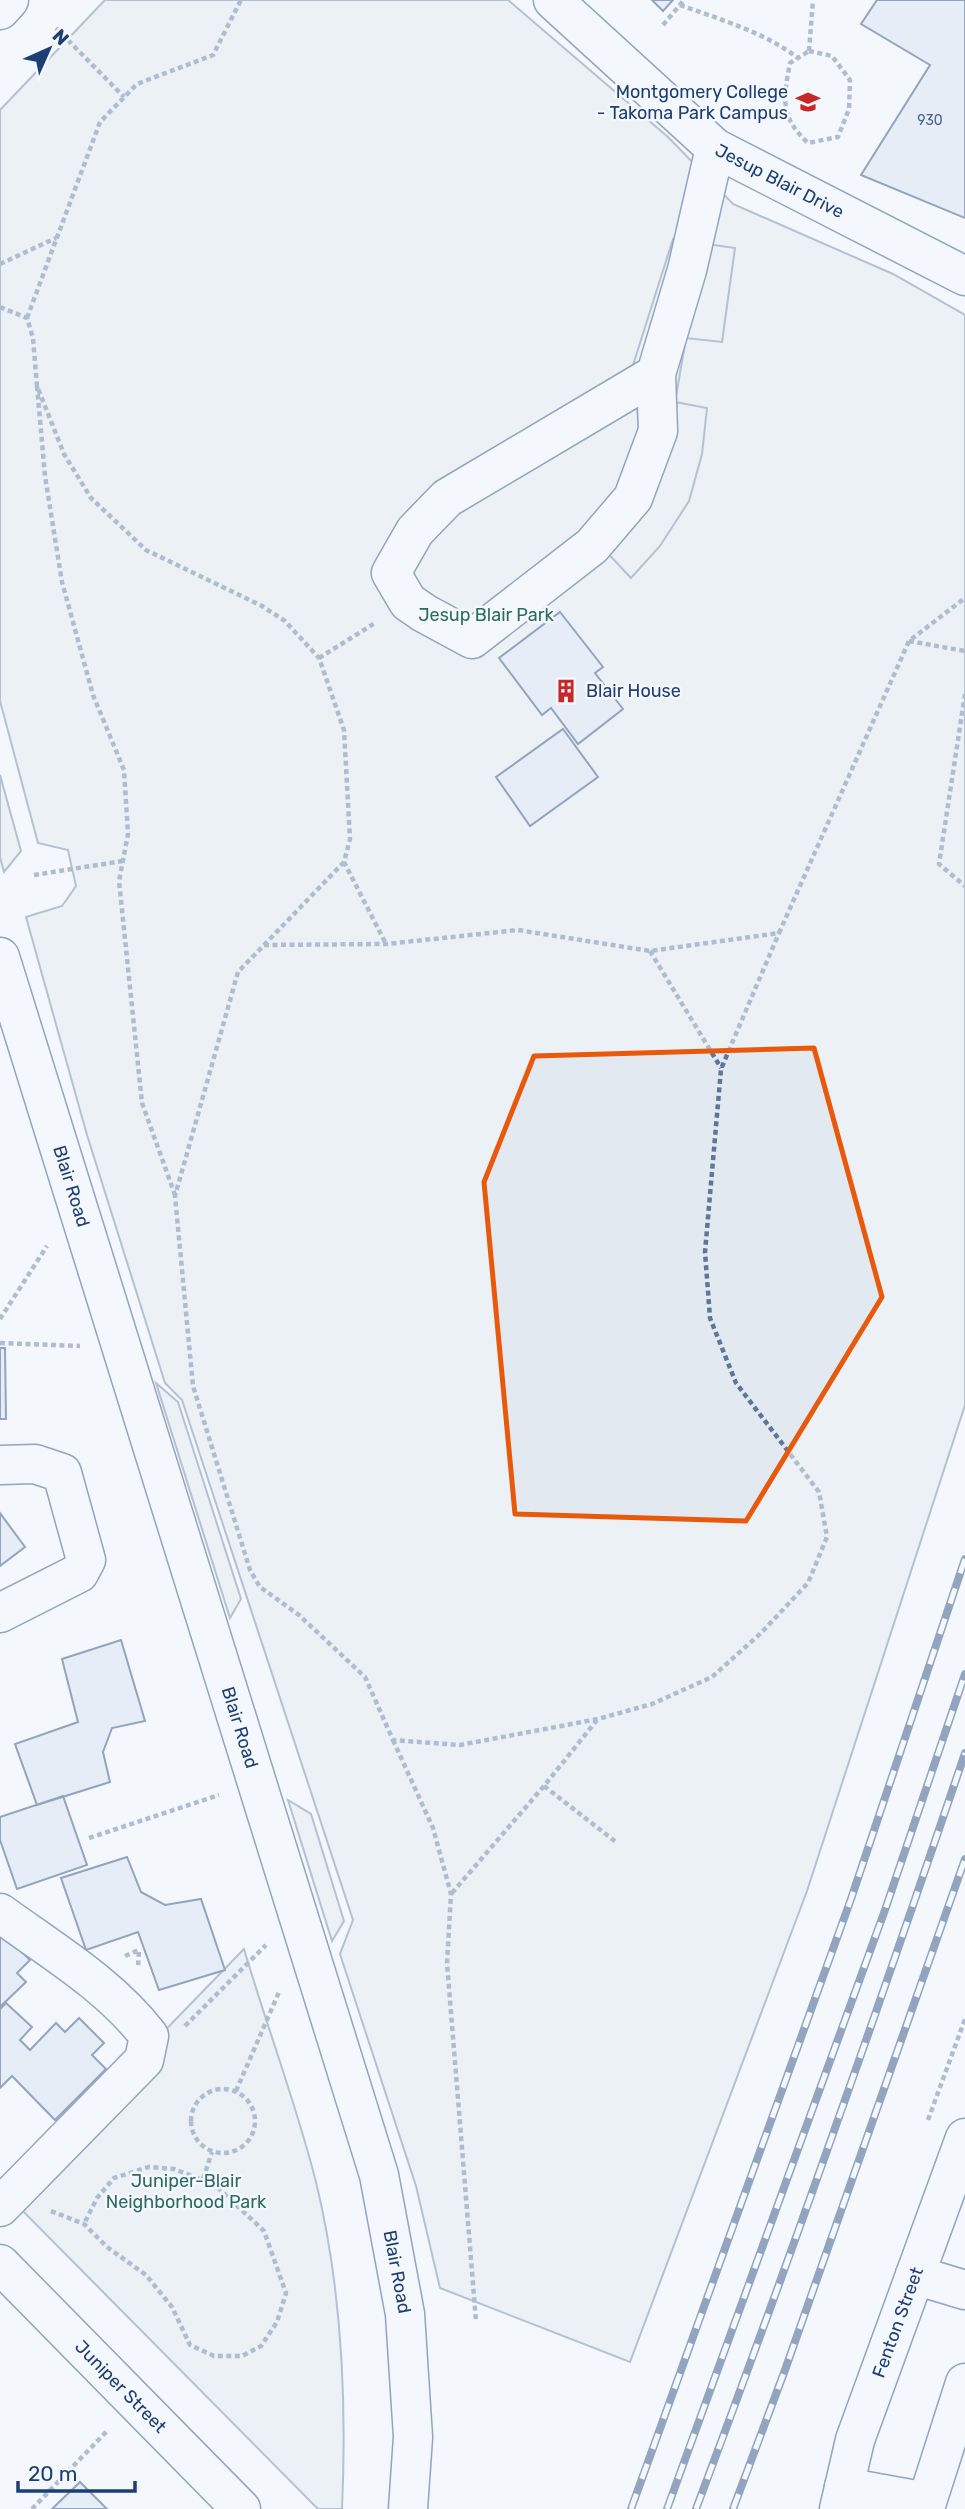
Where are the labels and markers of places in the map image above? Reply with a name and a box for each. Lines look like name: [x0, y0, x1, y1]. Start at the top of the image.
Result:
place label: Montgomery College - Takoma Park Campus: [597, 81, 788, 124]
school or university icon: Montgomery College - Takoma Park Campus: [794, 88, 822, 116]
building icon: Blair House: [552, 677, 580, 705]
place label: Blair House: [586, 680, 681, 702]

